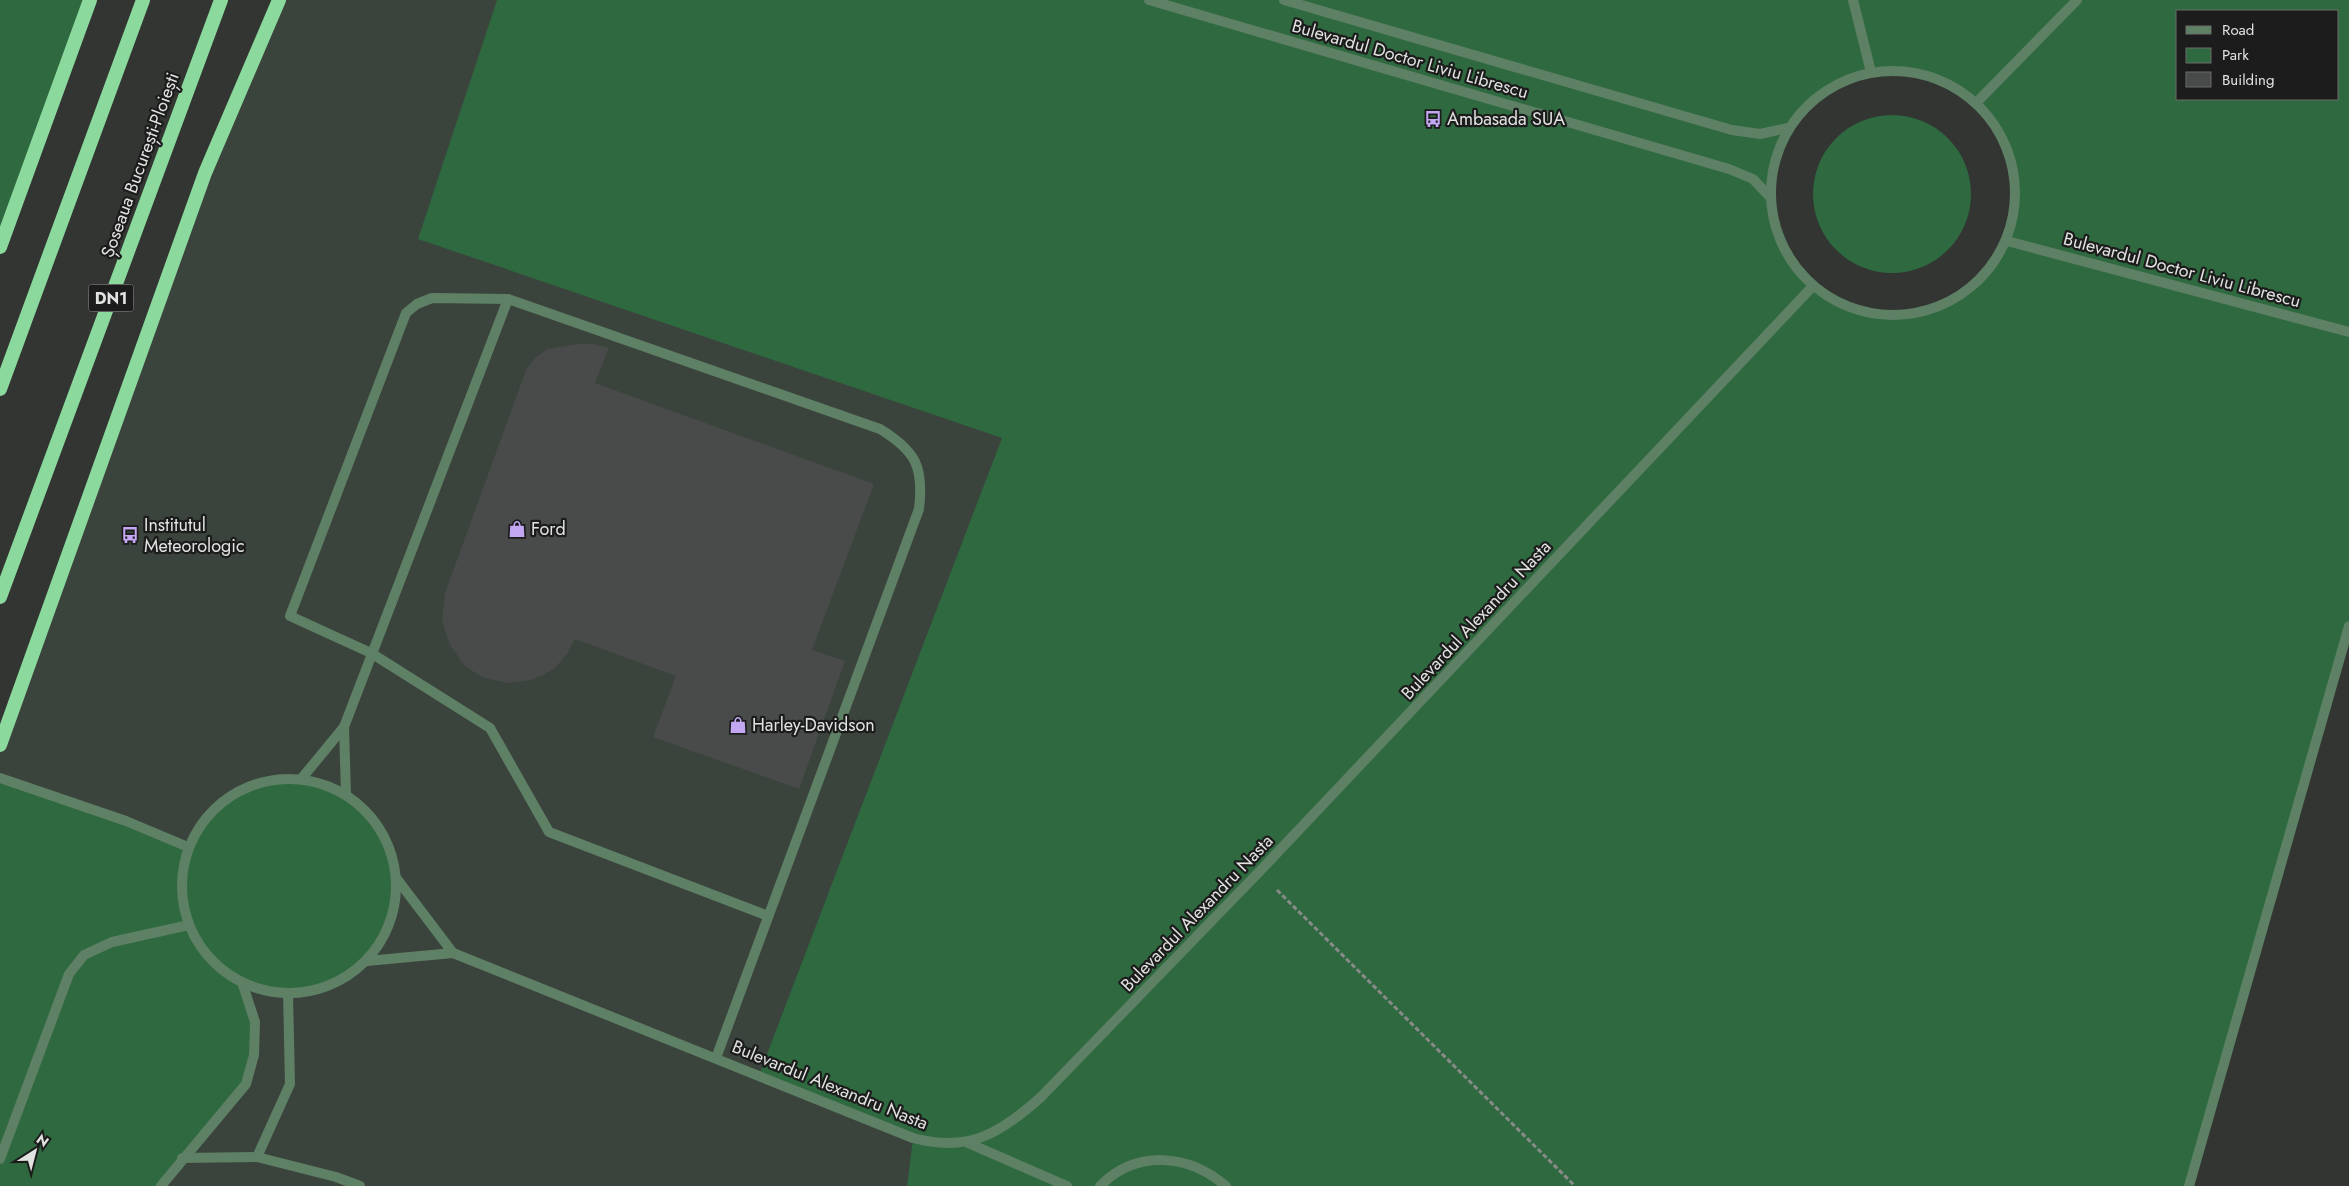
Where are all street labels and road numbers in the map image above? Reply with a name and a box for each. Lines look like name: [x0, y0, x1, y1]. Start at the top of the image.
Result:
street label: Bulevardul Doctor Liviu Librescu: [1289, 13, 1531, 105]
street label: Șoseaua București-Ploiești: [94, 69, 186, 261]
street label: Bulevardul Doctor Liviu Librescu: [2060, 226, 2304, 314]
road number: DN1: [88, 284, 134, 312]
street label: Bulevardul Alexandru Nasta: [1395, 535, 1557, 705]
street label: Bulevardul Alexandru Nasta: [1115, 829, 1279, 997]
street label: Bulevardul Alexandru Nasta: [728, 1034, 932, 1136]

